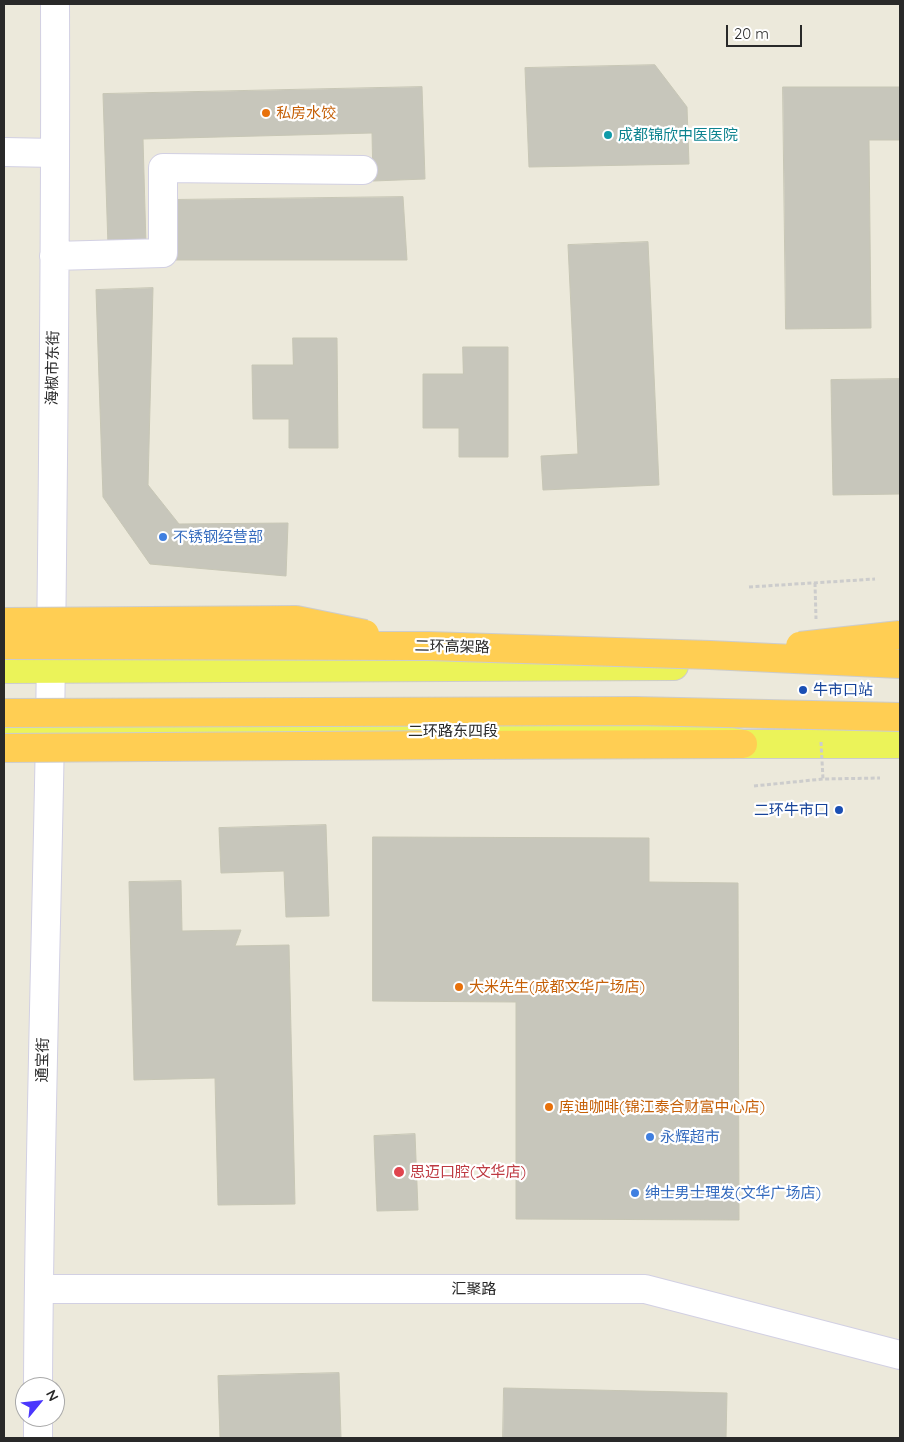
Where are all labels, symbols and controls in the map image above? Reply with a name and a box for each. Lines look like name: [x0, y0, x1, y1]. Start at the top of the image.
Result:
scale bar: [729, 15, 805, 47]
text: 20 m: [734, 24, 769, 43]
place label: 私房水饺: [276, 104, 336, 122]
marker: 私房水饺: [260, 107, 272, 119]
place label: 成都锦欣中医医院: [618, 126, 738, 144]
marker: 成都锦欣中医医院: [602, 129, 614, 141]
street label: 海椒市东街: [43, 330, 63, 406]
place label: 不锈钢经营部: [173, 528, 263, 546]
marker: 不锈钢经营部: [157, 531, 169, 543]
street label: 二环高架路: [414, 637, 490, 657]
place label: 牛市口站: [813, 681, 873, 699]
marker: 牛市口站: [797, 684, 809, 696]
street label: 二环路东四段: [408, 722, 498, 740]
place label: 二环牛市口: [754, 801, 829, 819]
marker: 二环牛市口: [833, 804, 845, 816]
place label: 大米先生(成都文华广场店): [469, 978, 645, 996]
marker: 大米先生(成都文华广场店): [453, 981, 465, 993]
street label: 通宝街: [34, 1037, 52, 1083]
place label: 库迪咖啡(锦江泰合财富中心店): [559, 1098, 765, 1116]
marker: 库迪咖啡(锦江泰合财富中心店): [543, 1101, 555, 1113]
place label: 永辉超市: [660, 1128, 720, 1146]
marker: 永辉超市: [644, 1131, 656, 1143]
place label: 思迈口腔(文华店): [410, 1163, 526, 1181]
marker: 思迈口腔(文华店): [392, 1165, 406, 1179]
place label: 绅士男士理发(文华广场店): [645, 1184, 821, 1202]
marker: 绅士男士理发(文华广场店): [629, 1187, 641, 1199]
street label: 汇聚路: [452, 1280, 496, 1298]
north arrow: [15, 1377, 65, 1427]
text: N: [42, 1387, 63, 1404]

